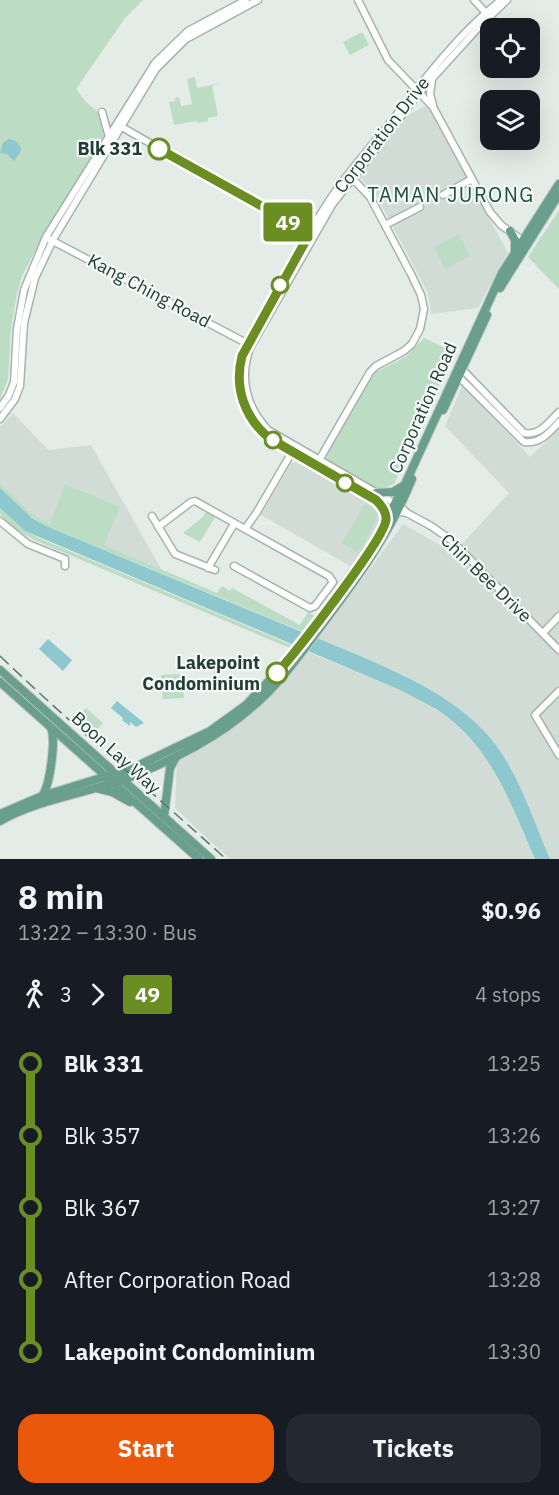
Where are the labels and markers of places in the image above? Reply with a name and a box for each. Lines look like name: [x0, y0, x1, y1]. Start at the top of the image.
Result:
place label: Blk 331: [78, 137, 142, 160]
marker: Blk 331: [148, 138, 170, 160]
unlabelled marker: [271, 276, 289, 294]
unlabelled marker: [264, 431, 282, 449]
unlabelled marker: [336, 474, 354, 492]
place label: Lakepoint Condominium: [142, 651, 260, 695]
marker: Lakepoint Condominium: [266, 662, 288, 684]

